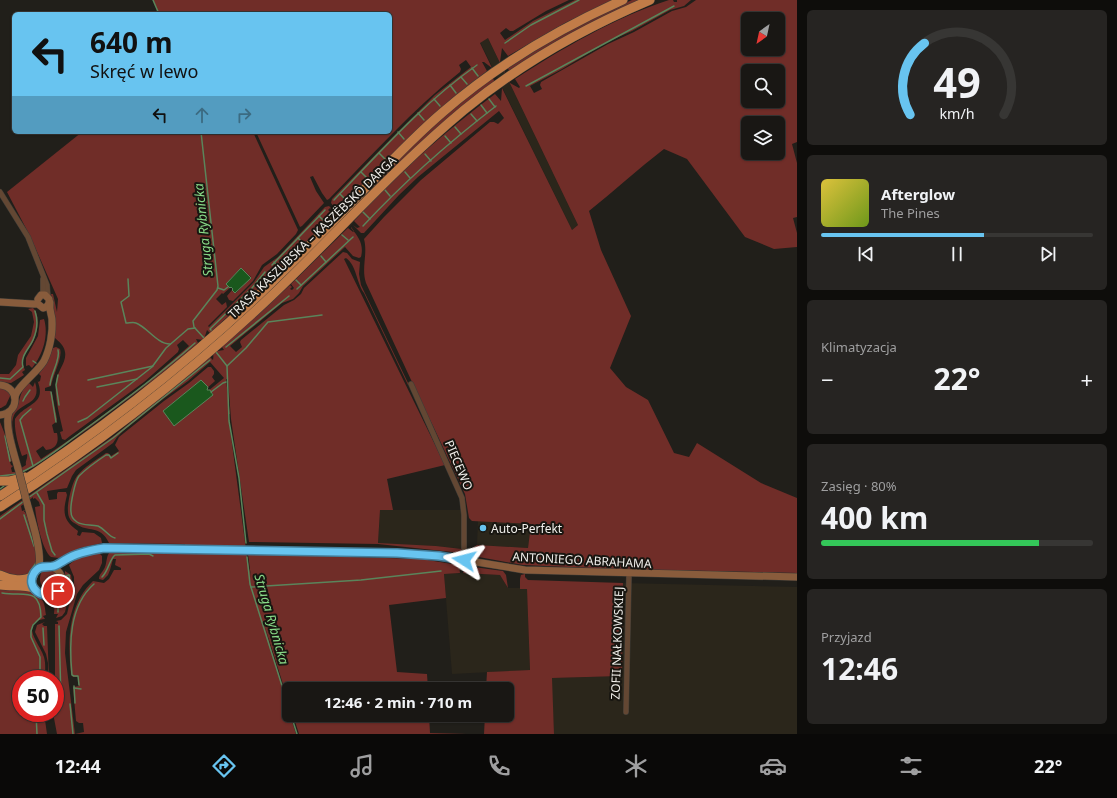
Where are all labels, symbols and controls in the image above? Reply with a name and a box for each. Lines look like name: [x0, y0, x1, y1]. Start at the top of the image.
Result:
north arrow: [741, 12, 785, 56]
map controls: [741, 12, 785, 160]
text: 640 m: [90, 23, 173, 61]
icon: left: [24, 28, 76, 80]
text: 49: [933, 54, 981, 110]
text: Skręć w lewo: [90, 59, 198, 83]
button: search: [741, 64, 785, 108]
icon: left: [149, 104, 171, 126]
icon: ahead: [191, 104, 213, 126]
icon: right: [233, 104, 255, 126]
text: km/h: [939, 104, 975, 123]
button: layers: [741, 116, 785, 160]
street label: TRASA KASZUBSKA – KASZËBSKÔ DARGA: [224, 152, 400, 322]
water label: Struga Rybnicka: [189, 182, 217, 277]
text: Afterglow: [881, 184, 955, 204]
text: The Pines: [881, 204, 940, 222]
icon: previous: [855, 243, 877, 265]
icon: pause: [946, 243, 968, 265]
icon: next: [1037, 243, 1059, 265]
text: Klimatyzacja: [821, 338, 897, 356]
text: 22°: [933, 358, 981, 399]
text: −: [821, 364, 834, 394]
text: +: [1080, 364, 1093, 394]
street label: PIECEWO: [441, 437, 477, 493]
text: Zasięg · 80%: [821, 477, 897, 495]
text: 400 km: [821, 497, 928, 538]
place label: Auto-Perfekt: [491, 520, 563, 537]
marker: Auto-Perfekt: [478, 523, 488, 533]
position arrow: [443, 539, 485, 581]
street label: ANTONIEGO ABRAHAMA: [512, 548, 652, 572]
water label: Struga Rybnicka: [250, 572, 294, 667]
pin: [41, 574, 75, 608]
icon: arrive: [47, 580, 69, 602]
street label: ZOFII NAŁKOWSKIEJ: [607, 586, 627, 700]
text: Przyjazd: [821, 628, 872, 646]
text: 12:46: [821, 648, 898, 689]
speed limit sign: 50: [12, 670, 64, 722]
text: 12:46 · 2 min · 710 m: [324, 692, 472, 712]
icon: directions: [210, 752, 238, 780]
icon: music: [348, 752, 376, 780]
icon: phone: [485, 752, 513, 780]
icon: climate: [622, 752, 650, 780]
icon: car: [759, 752, 787, 780]
icon: filters: [897, 752, 925, 780]
text: 12:44: [55, 754, 101, 778]
text: 22°: [1034, 754, 1062, 778]

